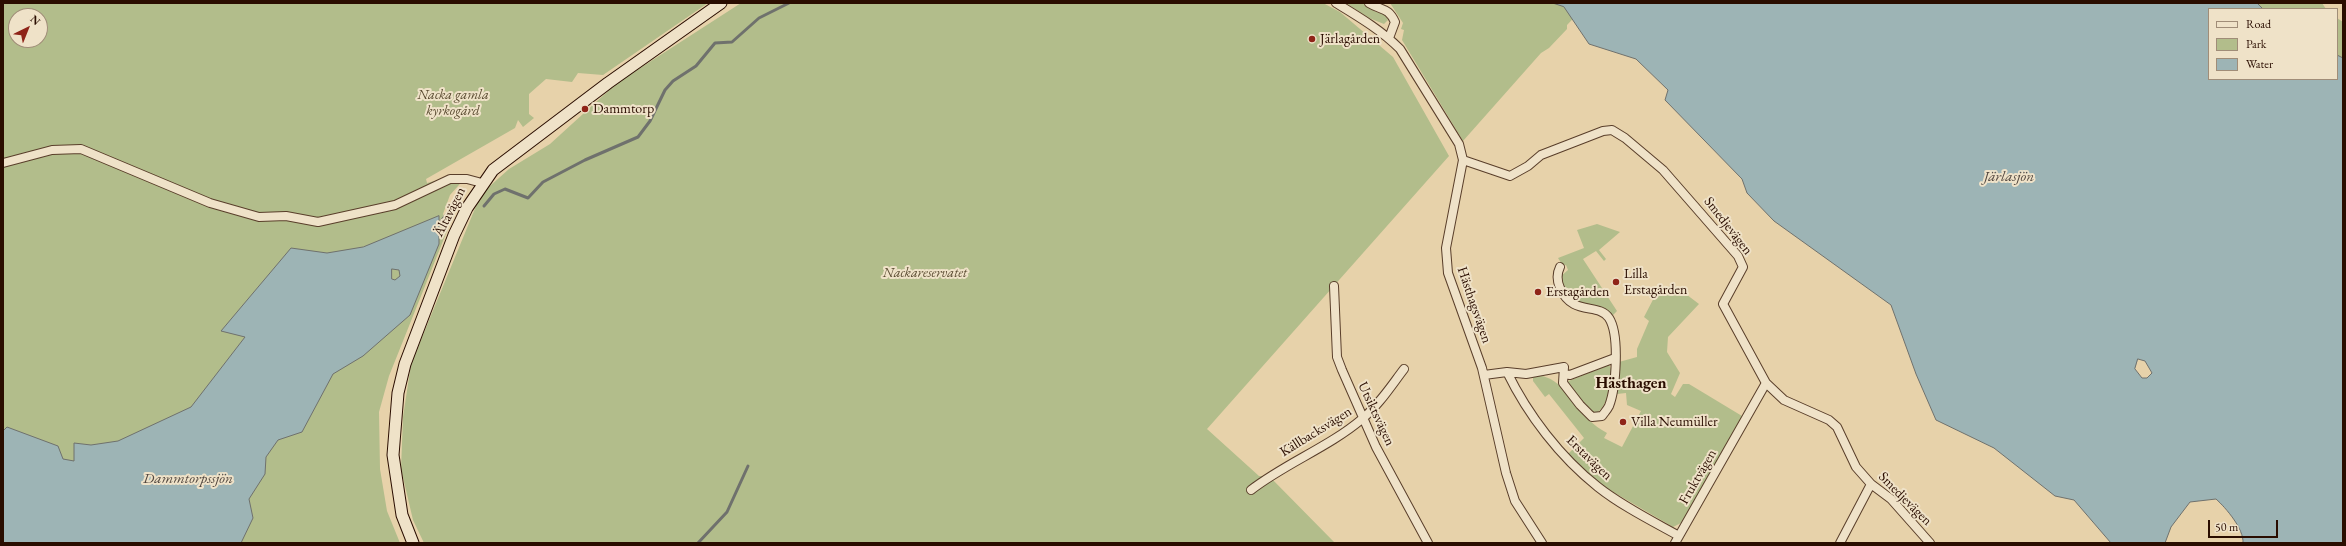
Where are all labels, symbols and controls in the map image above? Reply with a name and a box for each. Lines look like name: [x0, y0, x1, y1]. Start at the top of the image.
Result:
north arrow: [8, 8, 48, 48]
legend: [2208, 8, 2338, 80]
text: N: [27, 12, 44, 28]
text: Road: [2246, 16, 2271, 32]
place label: Järlagården: [1320, 31, 1380, 47]
marker: Järlagården: [1307, 34, 1317, 44]
text: Park: [2246, 36, 2266, 52]
text: Water: [2246, 56, 2273, 72]
park label: Nacka gamla kyrkogård: [417, 87, 489, 120]
place label: Dammtorp: [593, 101, 654, 117]
marker: Dammtorp: [580, 104, 590, 114]
water label: Järlasjön: [1984, 168, 2034, 186]
street label: Ältavägen: [430, 184, 470, 240]
street label: Smedjevägen: [1700, 194, 1756, 258]
park label: Nackareservatet: [883, 265, 967, 281]
street label: Hästhagsvägen: [1453, 265, 1495, 345]
place label: Lilla Erstagården: [1624, 266, 1687, 298]
marker: Lilla Erstagården: [1611, 277, 1621, 287]
place label: Erstagården: [1546, 284, 1609, 300]
marker: Erstagården: [1533, 287, 1543, 297]
district label: Hästhagen: [1595, 374, 1667, 394]
street label: Utsiktsvägen: [1354, 379, 1398, 449]
street label: Källbacksvägen: [1277, 403, 1355, 461]
place label: Villa Neumüller: [1631, 414, 1718, 430]
marker: Villa Neumüller: [1618, 417, 1628, 427]
street label: Erstavägen: [1563, 432, 1615, 484]
street label: Fruktvägen: [1676, 447, 1720, 507]
street label: Smedjevägen: [1875, 469, 1935, 529]
water label: Dammtorpssjön: [143, 470, 233, 488]
scale bar: [2210, 512, 2280, 538]
text: 50 m: [2215, 519, 2238, 535]

